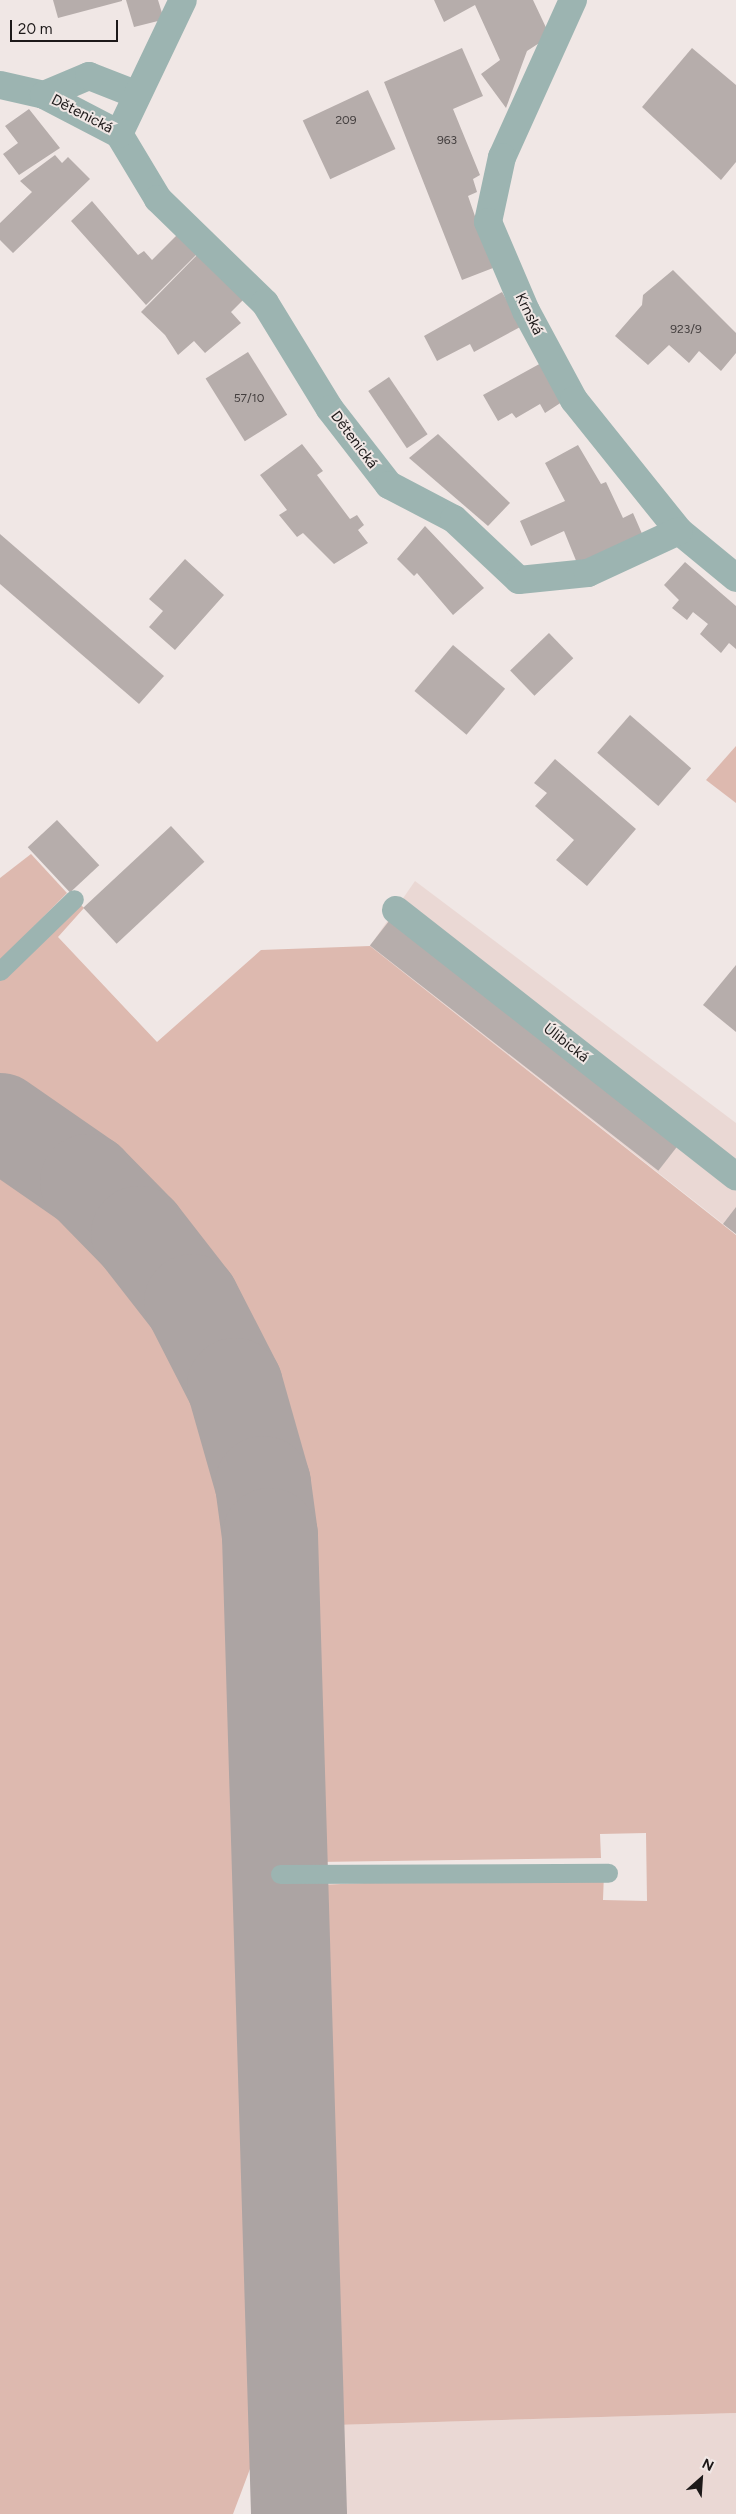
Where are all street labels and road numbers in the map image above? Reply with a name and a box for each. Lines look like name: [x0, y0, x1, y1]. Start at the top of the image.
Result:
street label: Dětenická: [48, 91, 116, 137]
street label: Krnská: [511, 290, 547, 338]
street label: Dětenická: [327, 408, 381, 472]
street label: Úlibická: [540, 1020, 592, 1066]

